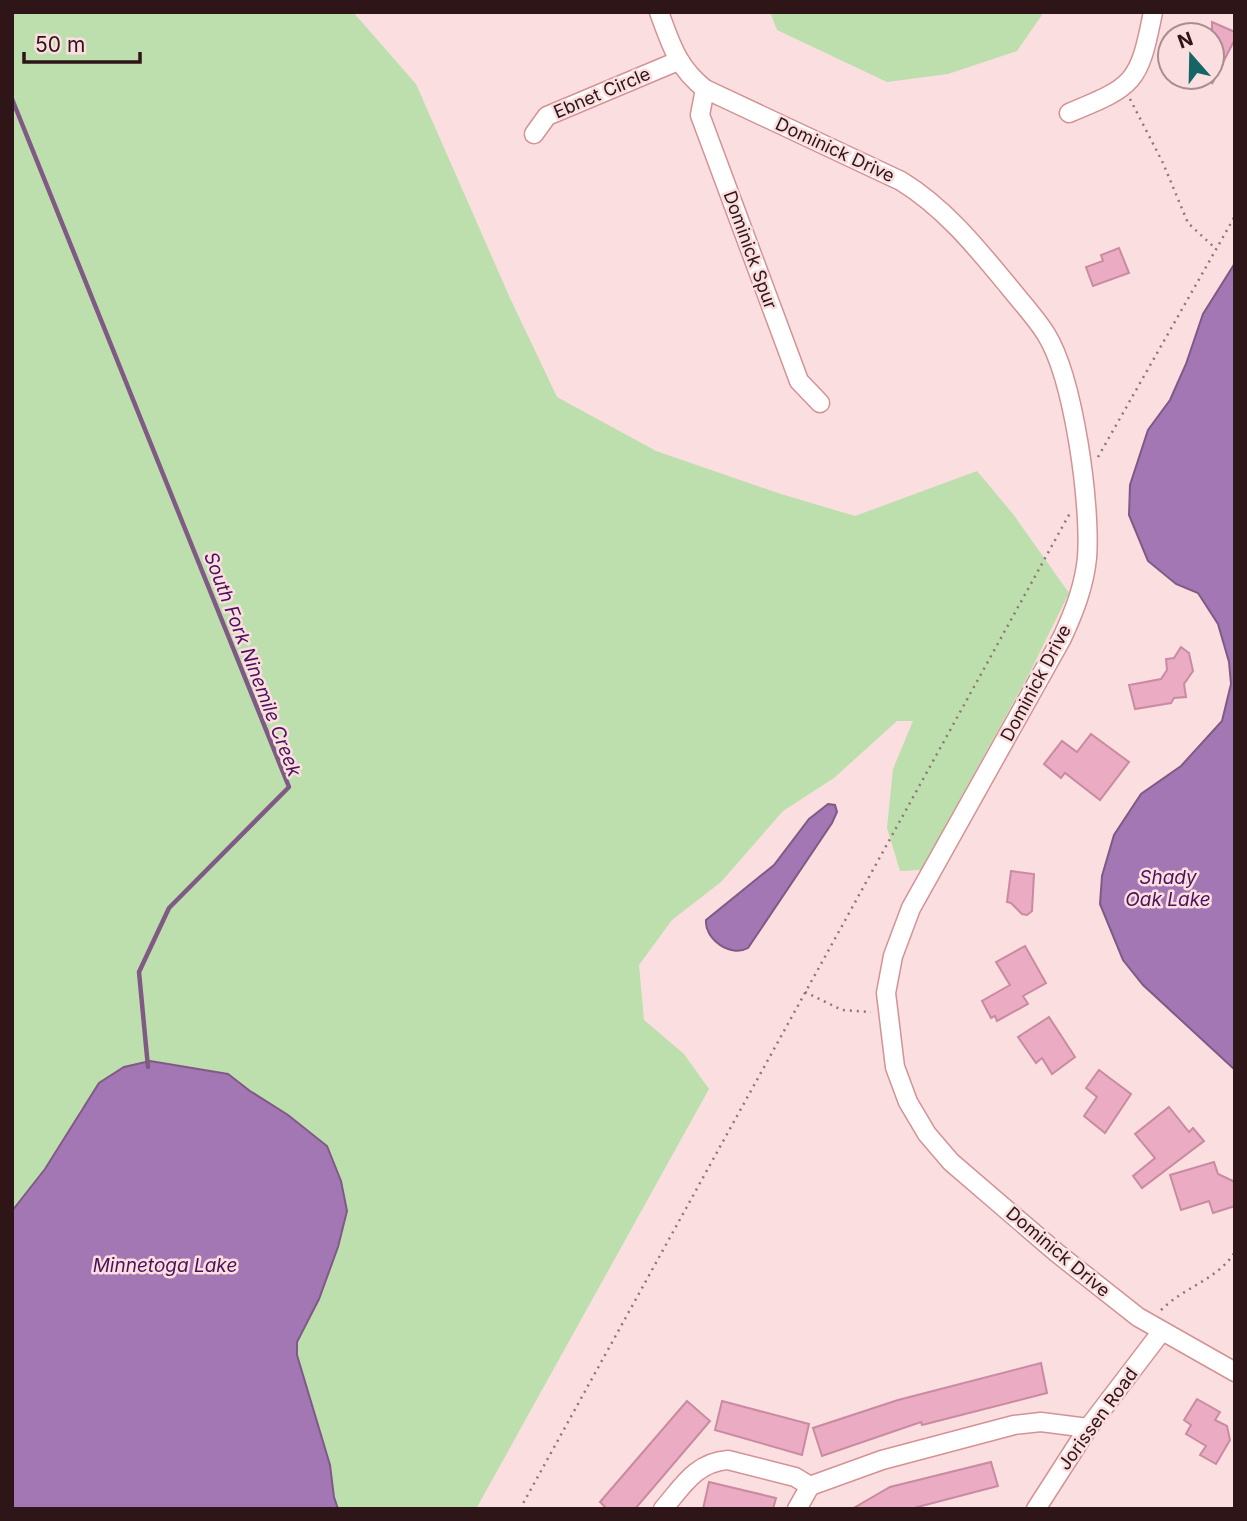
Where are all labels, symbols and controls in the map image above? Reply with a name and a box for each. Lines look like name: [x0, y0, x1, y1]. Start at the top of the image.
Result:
scale bar: [24, 21, 140, 65]
north arrow: [1156, 21, 1226, 91]
text: N: [1175, 27, 1196, 54]
text: 50 m: [35, 32, 85, 57]
street label: Ebnet Circle: [550, 63, 653, 122]
street label: Dominick Drive: [772, 113, 898, 186]
street label: Dominick Spur: [719, 188, 782, 312]
water label: South Fork Ninemile Creek: [199, 548, 306, 780]
street label: Dominick Drive: [996, 621, 1075, 745]
water label: Shady Oak Lake: [1125, 866, 1211, 911]
street label: Dominick Drive: [1002, 1202, 1114, 1301]
water label: Minnetoga Lake: [93, 1254, 237, 1277]
street label: Jorissen Road: [1054, 1364, 1142, 1474]

